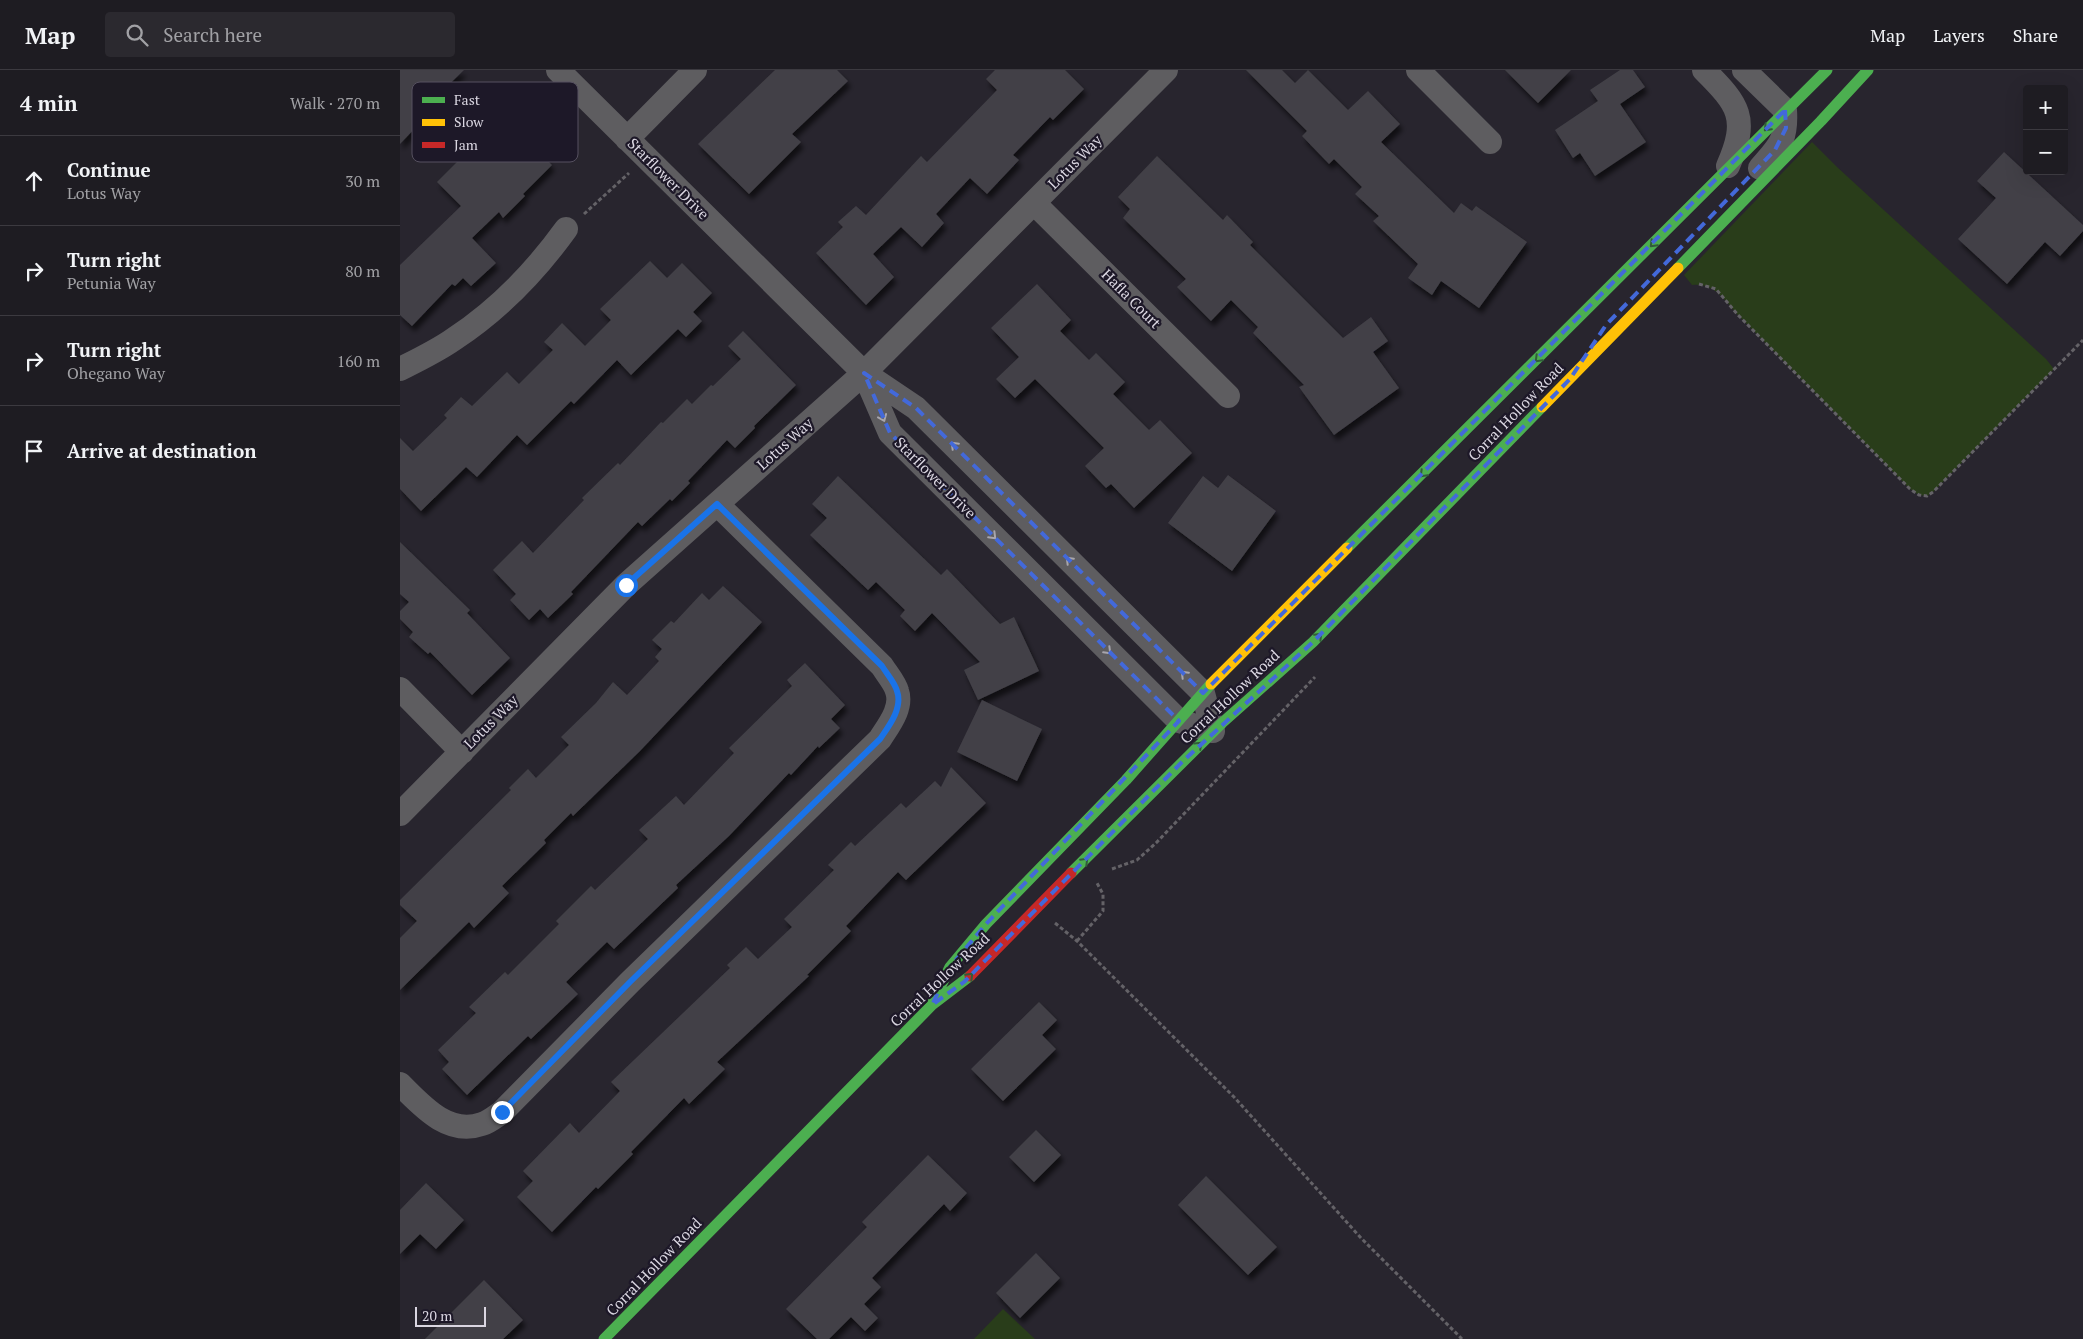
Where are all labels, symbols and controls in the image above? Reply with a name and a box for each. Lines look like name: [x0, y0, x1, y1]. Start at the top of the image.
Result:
search box: [105, 12, 455, 57]
text: Map: [25, 19, 75, 51]
icon: search: [123, 21, 151, 49]
text: Search here: [163, 22, 262, 47]
text: Map: [1870, 23, 1905, 47]
text: Layers: [1933, 23, 1985, 47]
text: Share: [2013, 23, 2058, 47]
legend: [412, 82, 578, 162]
map controls: [2023, 85, 2068, 175]
button: +: [2023, 85, 2068, 130]
text: 4 min: [20, 89, 77, 117]
text: Fast: [454, 90, 481, 109]
text: Walk · 270 m: [290, 92, 380, 114]
text: Slow: [454, 112, 484, 131]
one-way arrow: [1764, 123, 1773, 132]
street label: Lotus Way: [1043, 130, 1106, 193]
button: −: [2023, 130, 2068, 175]
street label: Starflower Drive: [624, 133, 714, 223]
text: Jam: [454, 135, 478, 154]
text: Continue: [67, 157, 151, 182]
icon: ahead: [20, 167, 48, 195]
text: 30 m: [345, 170, 380, 192]
text: Lotus Way: [67, 182, 140, 204]
one-way arrow: [1650, 238, 1659, 247]
text: Turn right: [67, 247, 161, 272]
icon: right: [20, 257, 48, 285]
text: 80 m: [345, 260, 380, 282]
street label: Hafla Court: [1098, 264, 1166, 333]
text: Petunia Way: [67, 272, 156, 294]
text: Turn right: [67, 337, 161, 362]
icon: right: [20, 347, 48, 375]
text: 160 m: [337, 350, 380, 372]
one-way arrow: [1535, 353, 1544, 362]
street label: Corral Hollow Road: [1463, 358, 1567, 465]
text: Ohegano Way: [67, 362, 165, 384]
street label: Lotus Way: [752, 413, 817, 474]
one-way arrow: [877, 413, 888, 422]
street label: Starflower Drive: [891, 432, 981, 522]
icon: arrive: [20, 437, 48, 465]
text: Arrive at destination: [67, 438, 256, 463]
one-way arrow: [950, 442, 959, 451]
one-way arrow: [1420, 468, 1429, 477]
one-way arrow: [988, 530, 997, 539]
one-way arrow: [1066, 557, 1075, 566]
route start: [615, 574, 638, 597]
one-way arrow: [1313, 632, 1322, 641]
one-way arrow: [1103, 645, 1112, 654]
street label: Corral Hollow Road: [1175, 645, 1283, 748]
one-way arrow: [1181, 671, 1190, 680]
street label: Lotus Way: [459, 690, 522, 753]
one-way arrow: [1193, 742, 1202, 751]
one-way arrow: [1079, 857, 1088, 866]
street label: Corral Hollow Road: [885, 928, 993, 1031]
one-way arrow: [965, 973, 974, 982]
route end: [491, 1101, 514, 1124]
street label: Corral Hollow Road: [601, 1213, 705, 1320]
scale bar: [415, 1304, 486, 1327]
text: 20 m: [422, 1306, 452, 1325]

